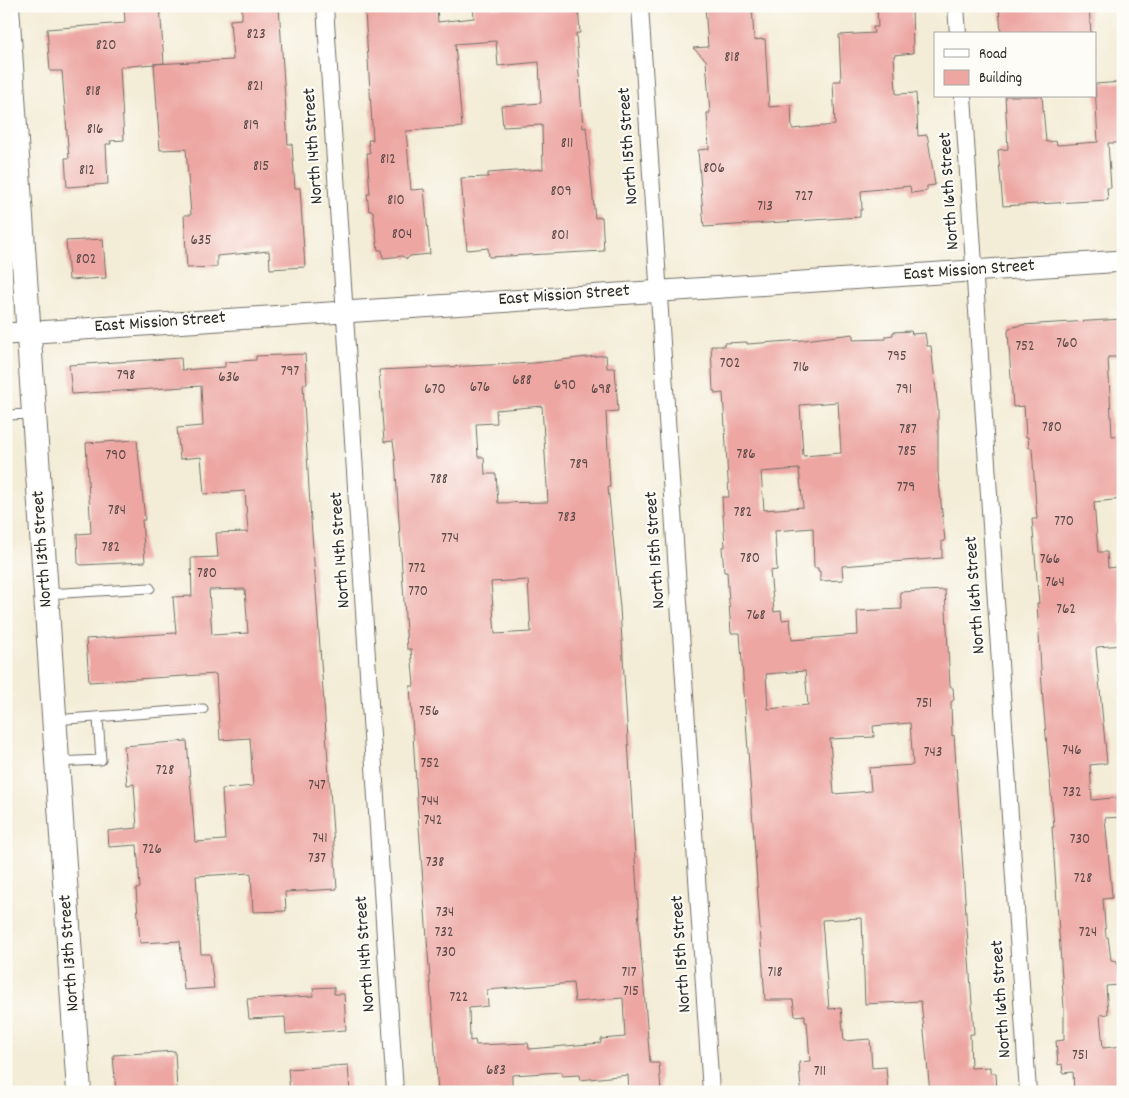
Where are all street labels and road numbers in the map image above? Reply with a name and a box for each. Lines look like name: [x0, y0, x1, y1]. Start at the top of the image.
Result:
street label: North 15th Street: [612, 86, 646, 206]
street label: North 14th Street: [297, 87, 331, 205]
street label: North 16th Street: [933, 131, 967, 251]
street label: East Mission Street: [903, 254, 1036, 288]
street label: East Mission Street: [498, 279, 631, 313]
street label: East Mission Street: [94, 306, 227, 340]
street label: North 13th Street: [26, 489, 60, 608]
street label: North 15th Street: [639, 490, 673, 610]
street label: North 14th Street: [324, 491, 358, 609]
street label: North 16th Street: [959, 535, 993, 655]
street label: North 13th Street: [53, 893, 87, 1012]
street label: North 15th Street: [665, 894, 699, 1014]
street label: North 14th Street: [349, 895, 383, 1013]
street label: North 16th Street: [985, 939, 1019, 1059]

